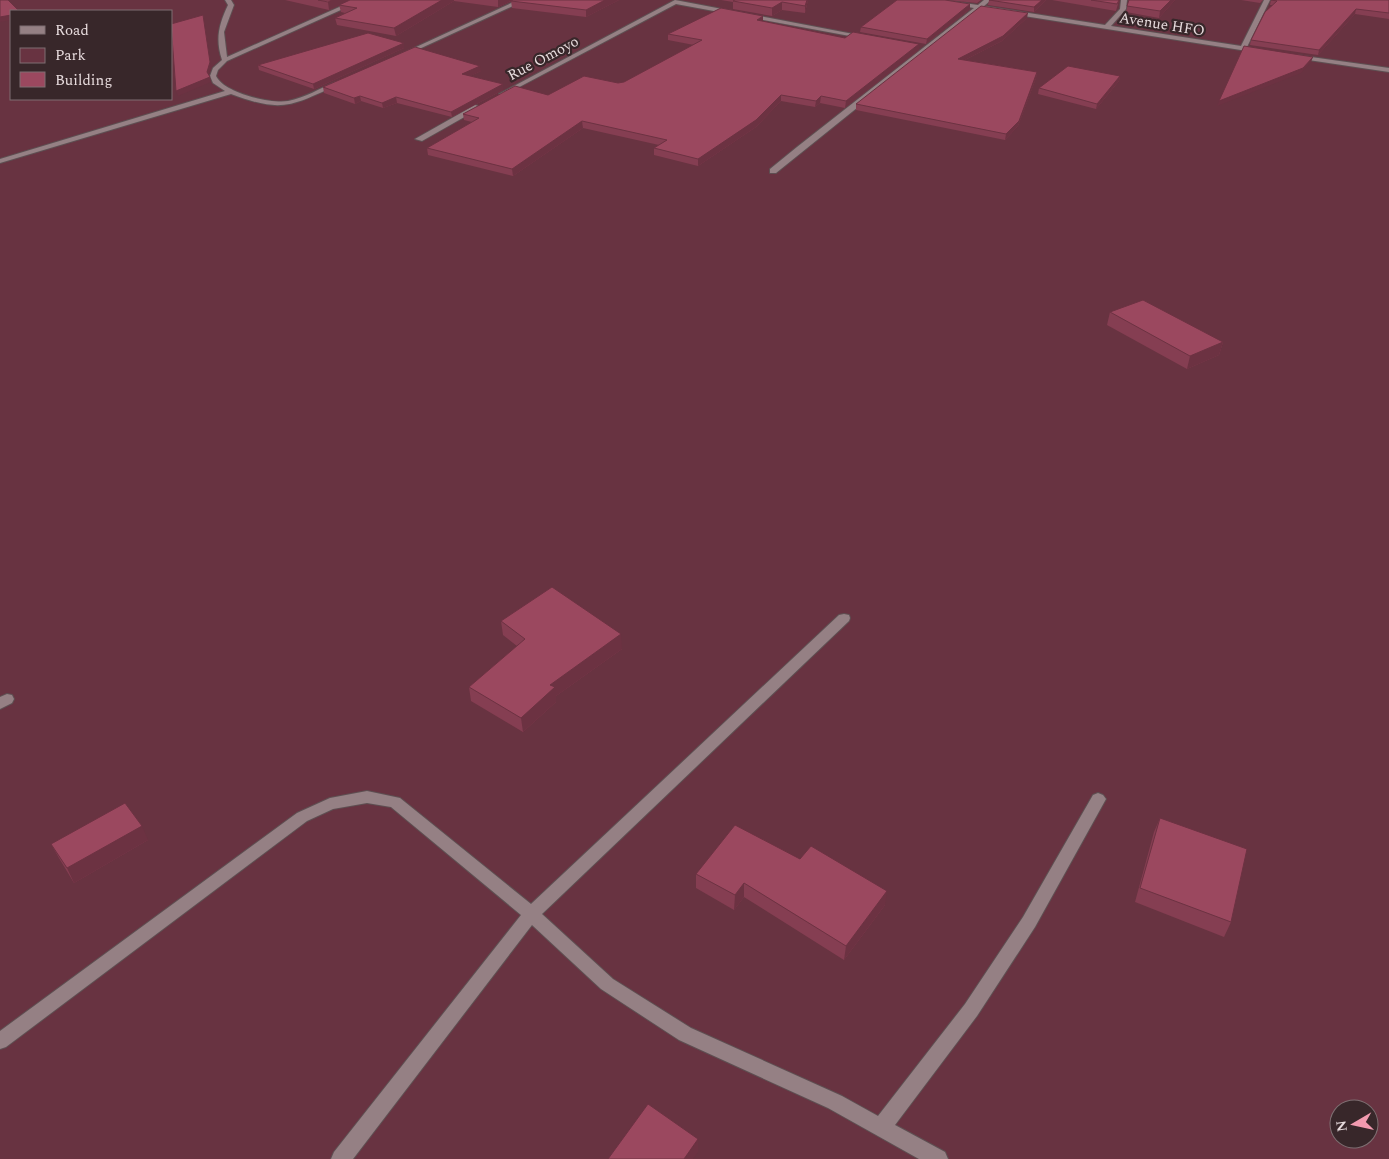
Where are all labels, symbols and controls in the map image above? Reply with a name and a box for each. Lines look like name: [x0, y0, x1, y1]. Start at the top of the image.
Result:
street label: Avenue HFO: [1117, 6, 1207, 43]
legend: [10, 10, 172, 100]
text: Road: [55, 19, 89, 42]
street label: Rue Omoyo: [504, 30, 583, 87]
text: Park: [55, 44, 86, 67]
text: Building: [55, 69, 112, 92]
north arrow: [1329, 1099, 1379, 1149]
text: N: [1330, 1119, 1353, 1133]

